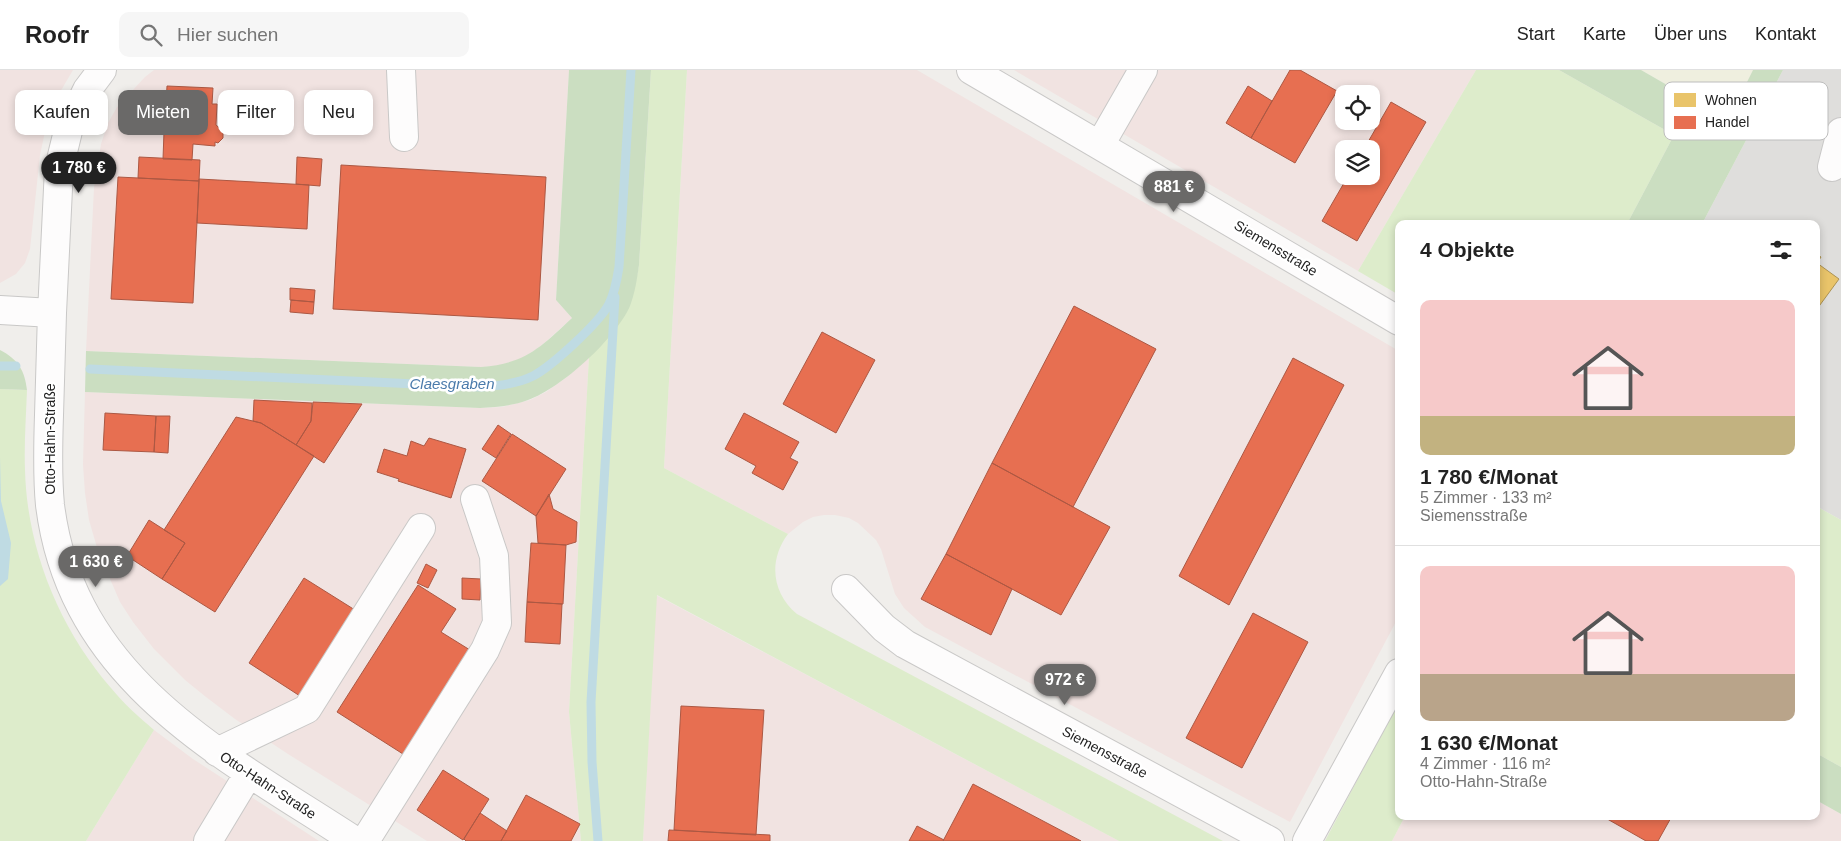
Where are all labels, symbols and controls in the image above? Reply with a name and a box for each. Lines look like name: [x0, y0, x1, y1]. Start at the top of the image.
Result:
search box: [119, 12, 469, 57]
text: Roofr: [25, 21, 89, 48]
icon: search: [137, 21, 165, 49]
text: Hier suchen: [177, 24, 278, 45]
text: Start: [1517, 24, 1555, 44]
text: Karte: [1583, 24, 1626, 44]
text: Über uns: [1654, 24, 1727, 44]
text: Kontakt: [1755, 24, 1816, 44]
legend: [1664, 82, 1828, 140]
map controls: [1335, 85, 1380, 185]
button: locate: [1335, 85, 1380, 130]
chip: Kaufen: [15, 90, 108, 135]
chip: Mieten: [118, 90, 208, 135]
chip: Filter: [218, 90, 294, 135]
chip: Neu: [304, 90, 373, 135]
text: Wohnen: [1705, 92, 1757, 108]
text: Handel: [1705, 114, 1749, 130]
button: layers: [1335, 140, 1380, 185]
pin: 1 780 €: [33, 152, 125, 194]
text: 1 780 €: [52, 159, 106, 176]
pin: 881 €: [1139, 170, 1209, 213]
text: 881 €: [1154, 178, 1194, 195]
street label: Siemensstraße: [1232, 217, 1321, 279]
icon: filters: [1767, 236, 1795, 264]
text: 4 Objekte: [1420, 238, 1515, 261]
icon: home: [1563, 333, 1653, 423]
water label: Claesgraben: [409, 375, 495, 392]
street label: Otto-Hahn-Straße: [42, 383, 58, 495]
text: 1 780 €/Monat: [1420, 465, 1558, 488]
text: 5 Zimmer · 133 m²: [1420, 489, 1552, 506]
text: Siemensstraße: [1420, 507, 1528, 524]
pin: 1 630 €: [50, 546, 142, 588]
text: 1 630 €: [69, 553, 123, 570]
icon: home: [1563, 598, 1653, 688]
pin: 972 €: [1030, 664, 1100, 706]
text: 972 €: [1045, 671, 1085, 688]
street label: Siemensstraße: [1060, 723, 1151, 781]
text: 1 630 €/Monat: [1420, 731, 1558, 754]
street label: Otto-Hahn-Straße: [217, 748, 319, 822]
text: 4 Zimmer · 116 m²: [1420, 755, 1550, 772]
text: Otto-Hahn-Straße: [1420, 773, 1547, 790]

